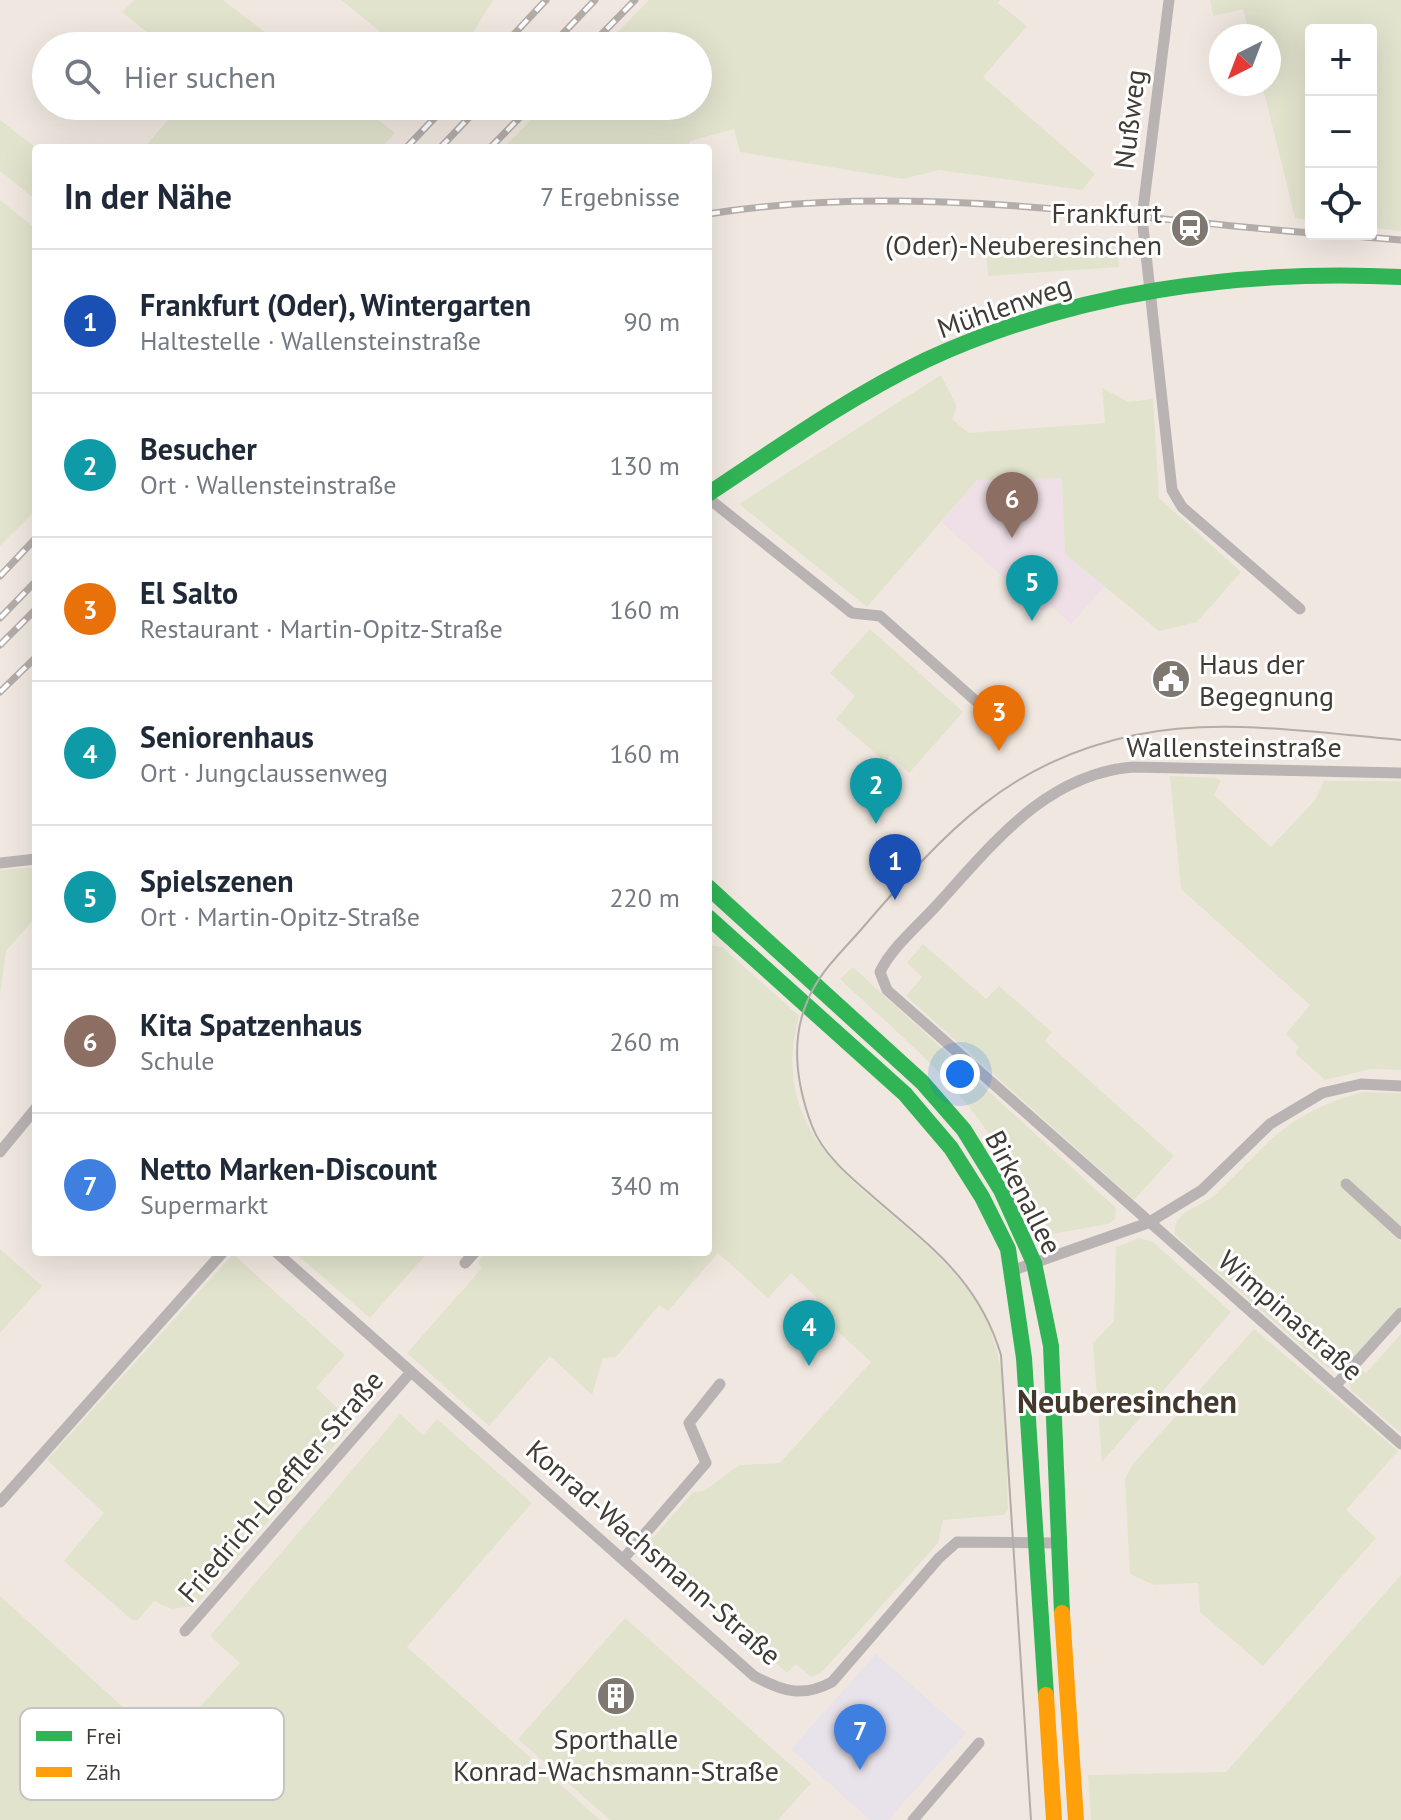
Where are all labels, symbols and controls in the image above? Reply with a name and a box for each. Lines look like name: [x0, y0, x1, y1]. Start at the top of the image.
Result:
north arrow: [1209, 24, 1281, 96]
map controls: [1305, 24, 1377, 240]
button: +: [1305, 24, 1377, 96]
search box: [32, 32, 712, 120]
icon: search: [60, 54, 104, 98]
text: Hier suchen: [124, 57, 276, 96]
street label: Nußweg: [1105, 67, 1153, 171]
button: −: [1305, 96, 1377, 168]
button: locate: [1305, 168, 1377, 240]
text: In der Nähe: [64, 174, 232, 218]
text: 7 Ergebnisse: [540, 180, 680, 213]
place label: Frankfurt (Oder)-Neuberesinchen: [885, 194, 1162, 263]
station icon: Frankfurt (Oder)-Neuberesinchen: [1169, 207, 1211, 249]
street label: Mühlenweg: [932, 266, 1076, 346]
text: Frankfurt (Oder), Wintergarten: [140, 285, 531, 324]
text: 1: [83, 305, 97, 338]
text: 90 m: [624, 305, 680, 338]
text: Haltestelle · Wallensteinstraße: [140, 324, 481, 357]
text: Besucher: [140, 429, 257, 468]
text: 2: [83, 449, 97, 482]
text: 130 m: [609, 449, 680, 482]
text: Ort · Wallensteinstraße: [140, 468, 397, 501]
pin: 6: [986, 472, 1038, 538]
pin: 5: [1006, 555, 1058, 621]
text: El Salto: [140, 573, 238, 612]
text: 3: [83, 593, 97, 626]
text: 160 m: [609, 593, 680, 626]
text: Restaurant · Martin-Opitz-Straße: [140, 612, 503, 645]
place label: Haus der Begegnung: [1199, 645, 1334, 714]
public building icon: Haus der Begegnung: [1150, 658, 1192, 700]
pin: 3: [973, 685, 1025, 751]
text: Seniorenhaus: [140, 717, 314, 756]
street label: Wallensteinstraße: [1126, 728, 1342, 765]
text: 4: [83, 737, 97, 770]
text: 160 m: [609, 737, 680, 770]
text: Ort · Jungclaussenweg: [140, 756, 388, 789]
pin: 2: [850, 758, 902, 824]
pin: 1: [869, 834, 921, 900]
text: Spielszenen: [140, 861, 294, 900]
text: 5: [83, 881, 97, 914]
text: 220 m: [609, 881, 680, 914]
text: Ort · Martin-Opitz-Straße: [140, 900, 420, 933]
text: Kita Spatzenhaus: [140, 1005, 362, 1044]
text: 6: [83, 1025, 97, 1058]
text: 260 m: [609, 1025, 680, 1058]
text: Schule: [140, 1044, 215, 1077]
your location: [940, 1054, 980, 1094]
street label: Birkenallee: [977, 1124, 1071, 1260]
text: Netto Marken-Discount: [140, 1149, 437, 1188]
text: 7: [83, 1169, 97, 1202]
text: 340 m: [609, 1169, 680, 1202]
text: Supermarkt: [140, 1188, 268, 1221]
street label: Wimpinastraße: [1211, 1242, 1371, 1388]
pin: 4: [783, 1300, 835, 1366]
street label: Friedrich-Loeffler-Straße: [169, 1362, 391, 1610]
district label: Neuberesinchen: [1017, 1380, 1237, 1422]
street label: Konrad-Wachsmann-Straße: [519, 1431, 789, 1673]
building icon: Sporthalle Konrad-Wachsmann-Straße: [595, 1675, 637, 1717]
pin: 7: [834, 1704, 886, 1770]
legend: [20, 1708, 284, 1800]
place label: Sporthalle Konrad-Wachsmann-Straße: [453, 1720, 779, 1789]
text: Frei: [86, 1722, 122, 1750]
text: Zäh: [86, 1758, 121, 1786]

